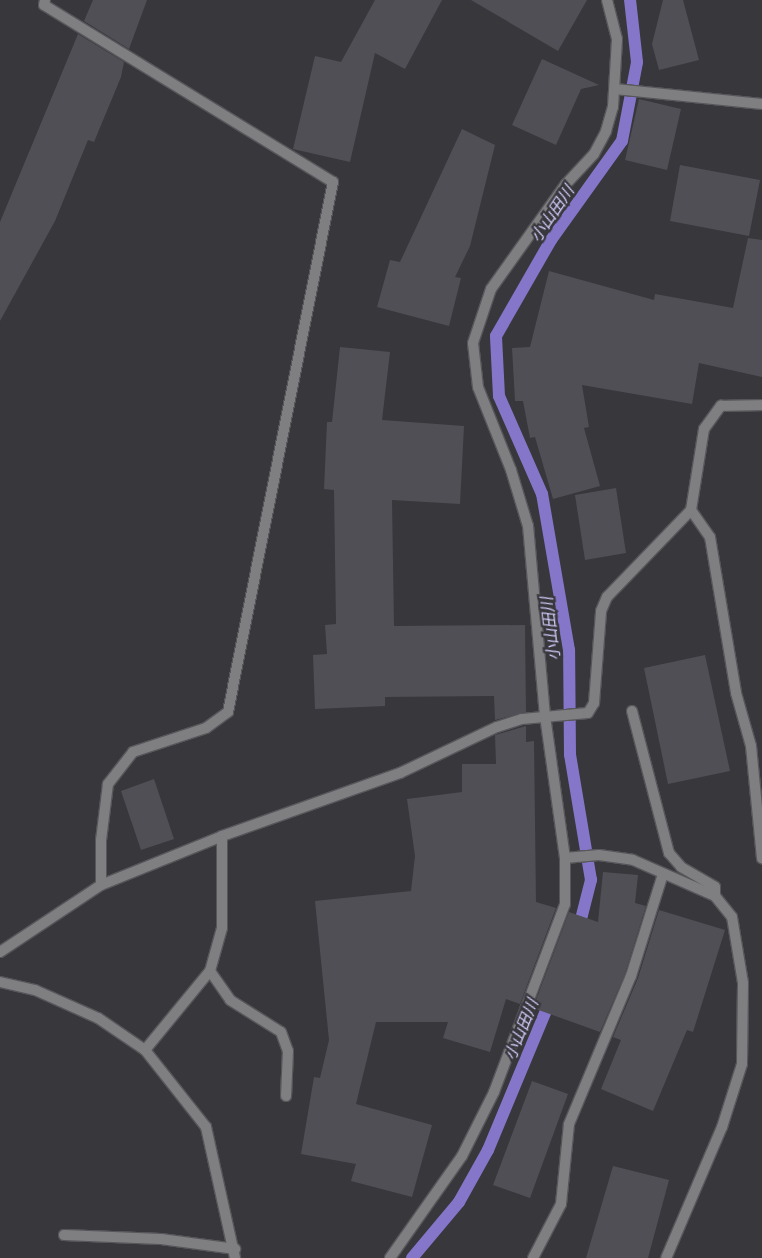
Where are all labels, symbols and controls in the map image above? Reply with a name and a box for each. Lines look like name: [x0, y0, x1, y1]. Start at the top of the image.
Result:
water label: 小山田川: [525, 181, 577, 245]
water label: 小山田川: [536, 596, 562, 662]
water label: 小山田川: [499, 996, 541, 1062]

